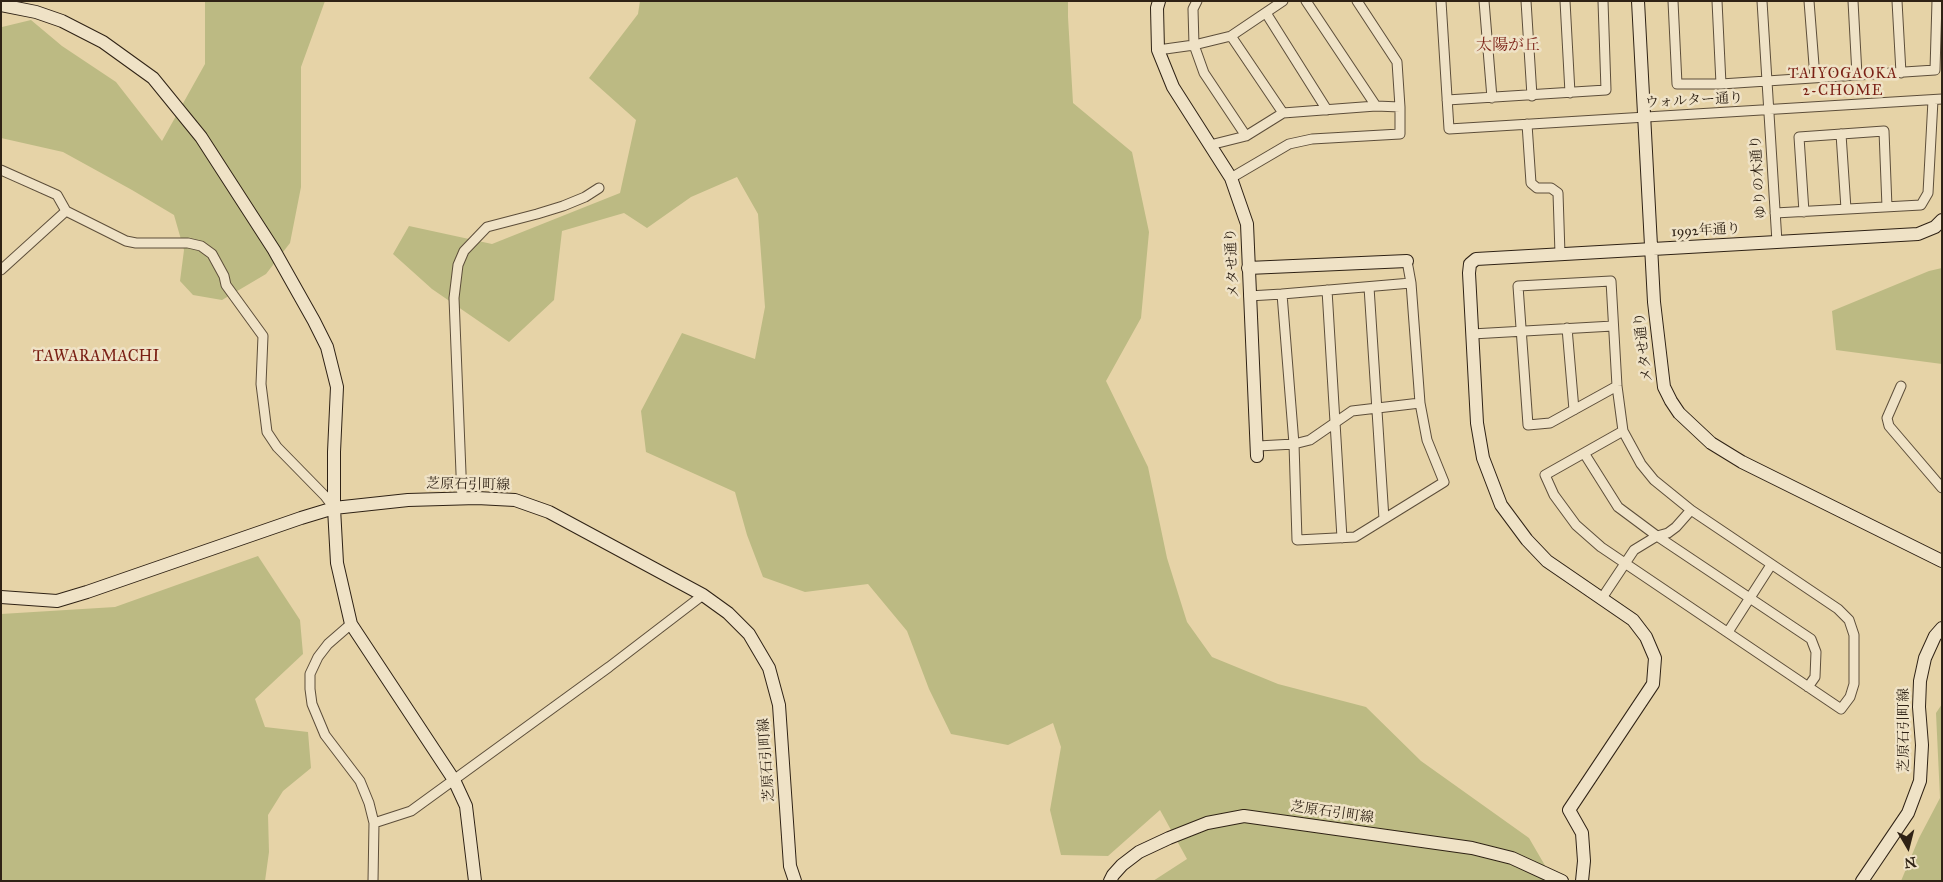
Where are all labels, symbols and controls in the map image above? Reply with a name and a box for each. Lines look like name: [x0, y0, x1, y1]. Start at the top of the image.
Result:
district label: 太陽が丘: [1476, 36, 1540, 56]
district label: TAIYOGAOKA 2-CHOME: [1787, 65, 1899, 100]
street label: ウォルター通り: [1645, 90, 1743, 112]
street label: ゆりの木通り: [1748, 135, 1770, 219]
street label: 1992年通り: [1671, 221, 1741, 241]
street label: メタせ通り: [1223, 228, 1243, 298]
street label: メタせ通り: [1631, 311, 1657, 383]
district label: TAWARAMACHI: [26, 347, 166, 367]
street label: 芝原石引町線: [426, 476, 510, 494]
street label: 芝原石引町線: [1897, 688, 1913, 772]
street label: 芝原石引町線: [756, 718, 778, 802]
street label: 芝原石引町線: [1289, 799, 1375, 827]
north arrow: [1883, 822, 1933, 872]
text: N: [1903, 853, 1917, 872]

